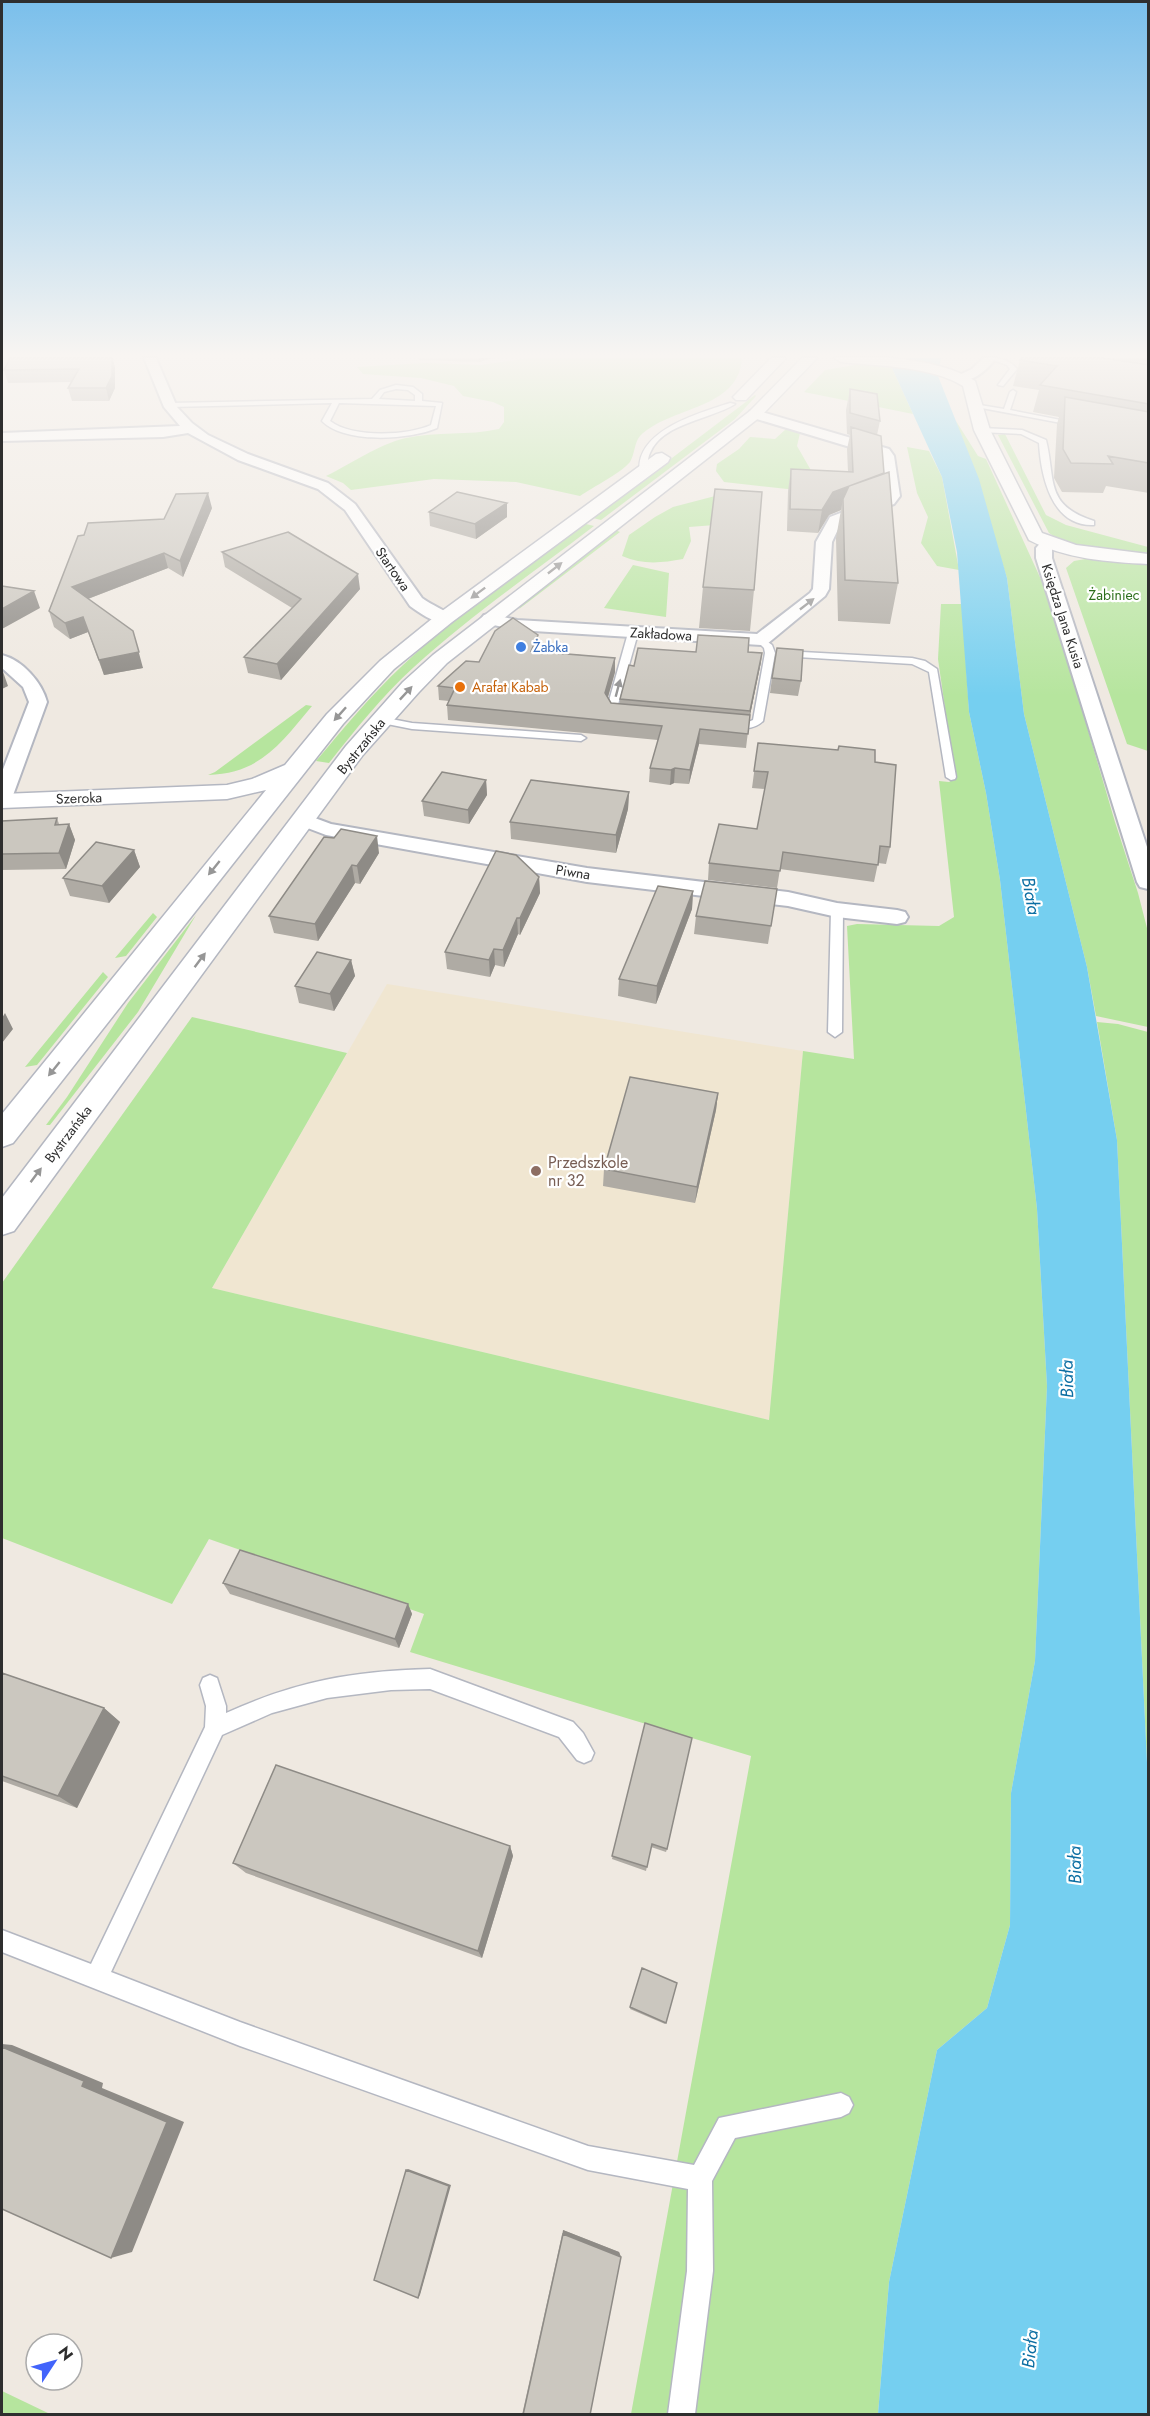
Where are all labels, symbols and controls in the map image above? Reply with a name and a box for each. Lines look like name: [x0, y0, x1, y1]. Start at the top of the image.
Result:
street label: Startowa: [371, 543, 415, 595]
street label: Księdza Jana Kusia: [1037, 561, 1089, 671]
one-way arrow: [547, 562, 563, 574]
park label: Żabiniec: [1089, 585, 1139, 605]
one-way arrow: [470, 587, 485, 599]
one-way arrow: [799, 597, 815, 610]
street label: Zakładowa: [629, 622, 693, 646]
place label: Żabka: [533, 637, 568, 657]
marker: Żabka: [514, 640, 528, 654]
place label: Arafat Kabab: [472, 677, 548, 697]
one-way arrow: [614, 679, 623, 697]
marker: Arafat Kabab: [453, 680, 467, 694]
one-way arrow: [399, 686, 412, 701]
one-way arrow: [334, 706, 347, 721]
street label: Bystrzańska: [332, 714, 390, 778]
street label: Szeroka: [56, 787, 102, 809]
street label: Piwna: [554, 859, 592, 885]
one-way arrow: [208, 860, 221, 876]
water label: Biała: [1015, 875, 1047, 917]
one-way arrow: [193, 952, 205, 967]
one-way arrow: [48, 1061, 61, 1077]
street label: Bystrzańska: [40, 1101, 96, 1167]
place label: Przedszkole nr 32: [548, 1151, 628, 1192]
marker: Przedszkole nr 32: [529, 1164, 543, 1178]
one-way arrow: [30, 1167, 43, 1183]
water label: Biała: [1054, 1360, 1080, 1398]
water label: Biała: [1062, 1846, 1088, 1884]
water label: Biała: [1015, 2329, 1045, 2369]
north arrow: [24, 2332, 84, 2392]
text: N: [53, 2342, 79, 2365]

